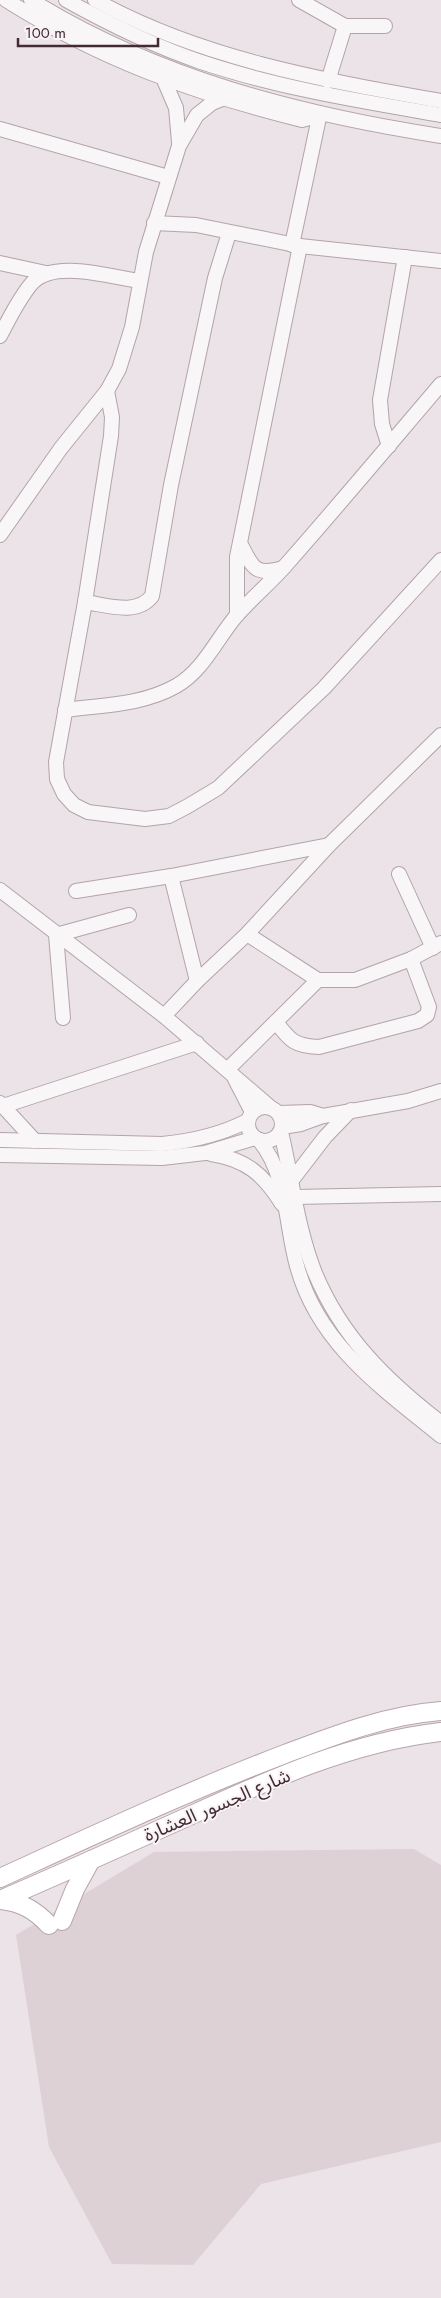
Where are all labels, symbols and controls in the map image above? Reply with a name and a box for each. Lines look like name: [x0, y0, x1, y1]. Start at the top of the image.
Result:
scale bar: [18, 15, 158, 47]
text: 100 m: [25, 22, 66, 44]
street label: شارع الجسور العشارة: [139, 1762, 295, 1848]

